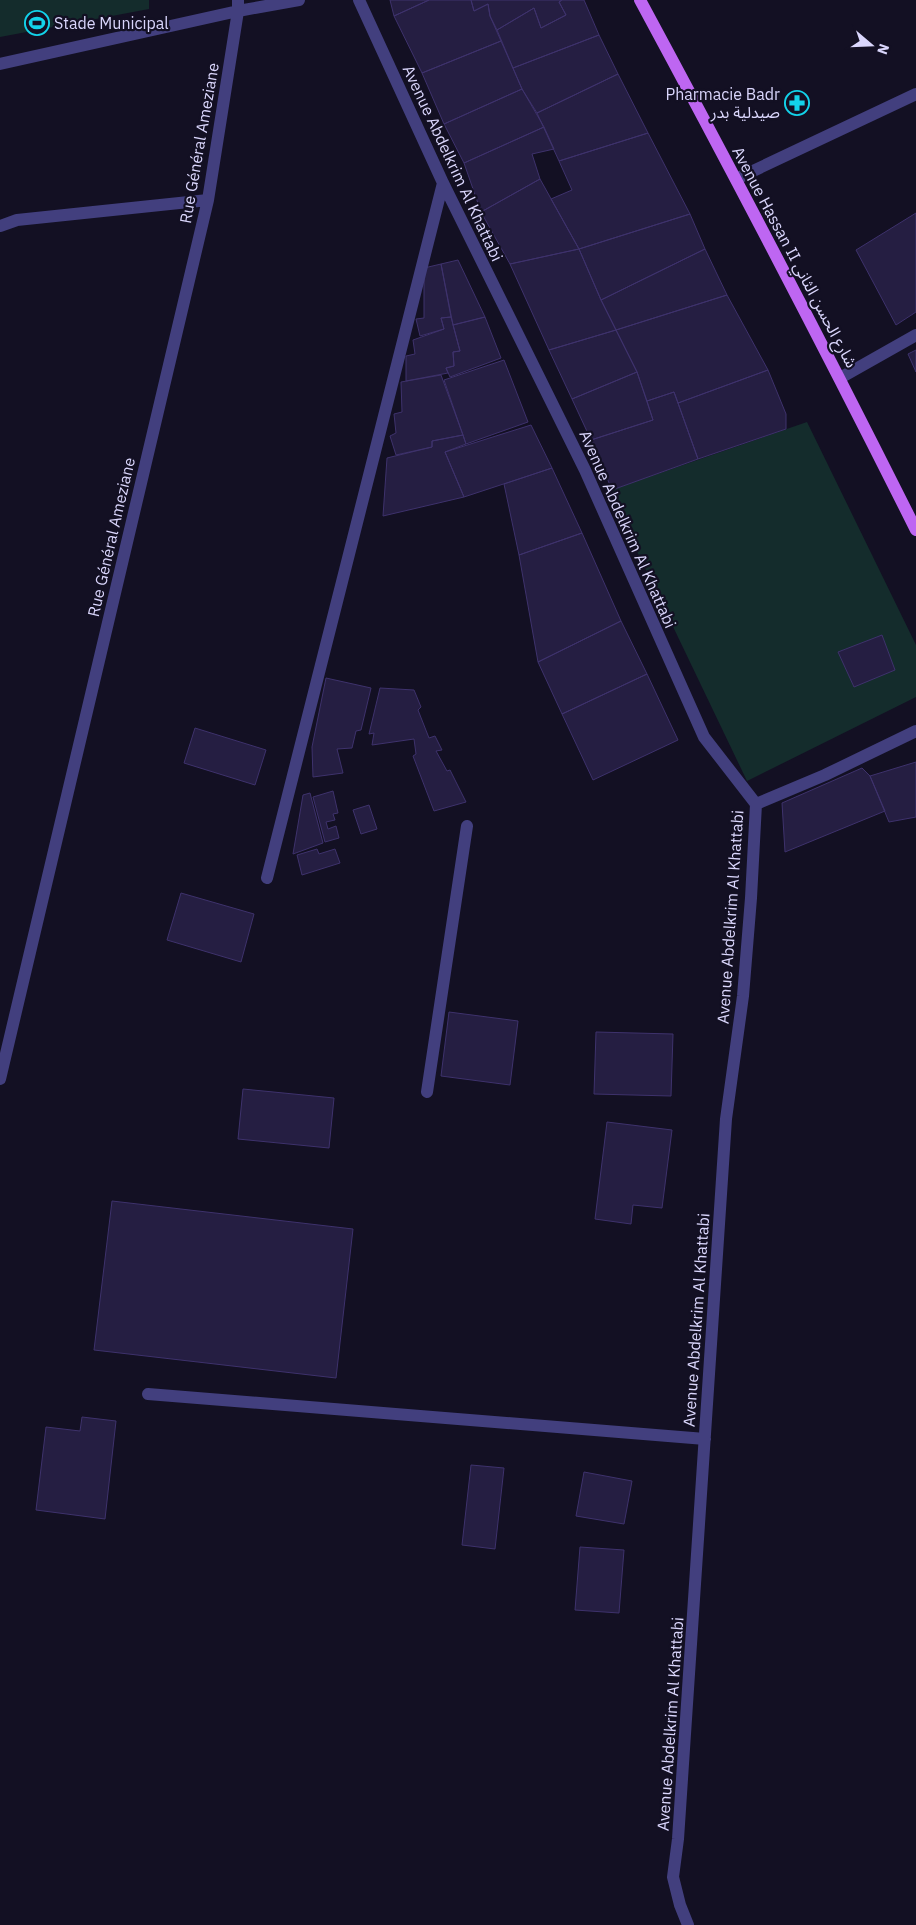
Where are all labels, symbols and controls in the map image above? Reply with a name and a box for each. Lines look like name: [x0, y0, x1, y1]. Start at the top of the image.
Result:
sports icon: Stade Municipal: [24, 10, 50, 36]
place label: Stade Municipal: [54, 13, 169, 33]
north arrow: [846, 20, 896, 70]
text: N: [873, 42, 893, 57]
street label: Rue Général Ameziane: [175, 61, 223, 225]
street label: Avenue Abdelkrim Al Khattabi: [399, 62, 507, 264]
place label: Pharmacie Badr صيدلية بدر: [666, 84, 780, 122]
pharmacy icon: Pharmacie Badr صيدلية بدر: [784, 90, 810, 116]
street label: Avenue Hassan II شارع الحسن الثاني: [725, 143, 862, 372]
street label: Avenue Abdelkrim Al Khattabi: [575, 427, 681, 631]
street label: Rue Général Ameziane: [83, 455, 139, 619]
street label: Avenue Abdelkrim Al Khattabi: [713, 809, 747, 1025]
street label: Avenue Abdelkrim Al Khattabi: [679, 1212, 713, 1428]
street label: Avenue Abdelkrim Al Khattabi: [653, 1616, 687, 1832]

